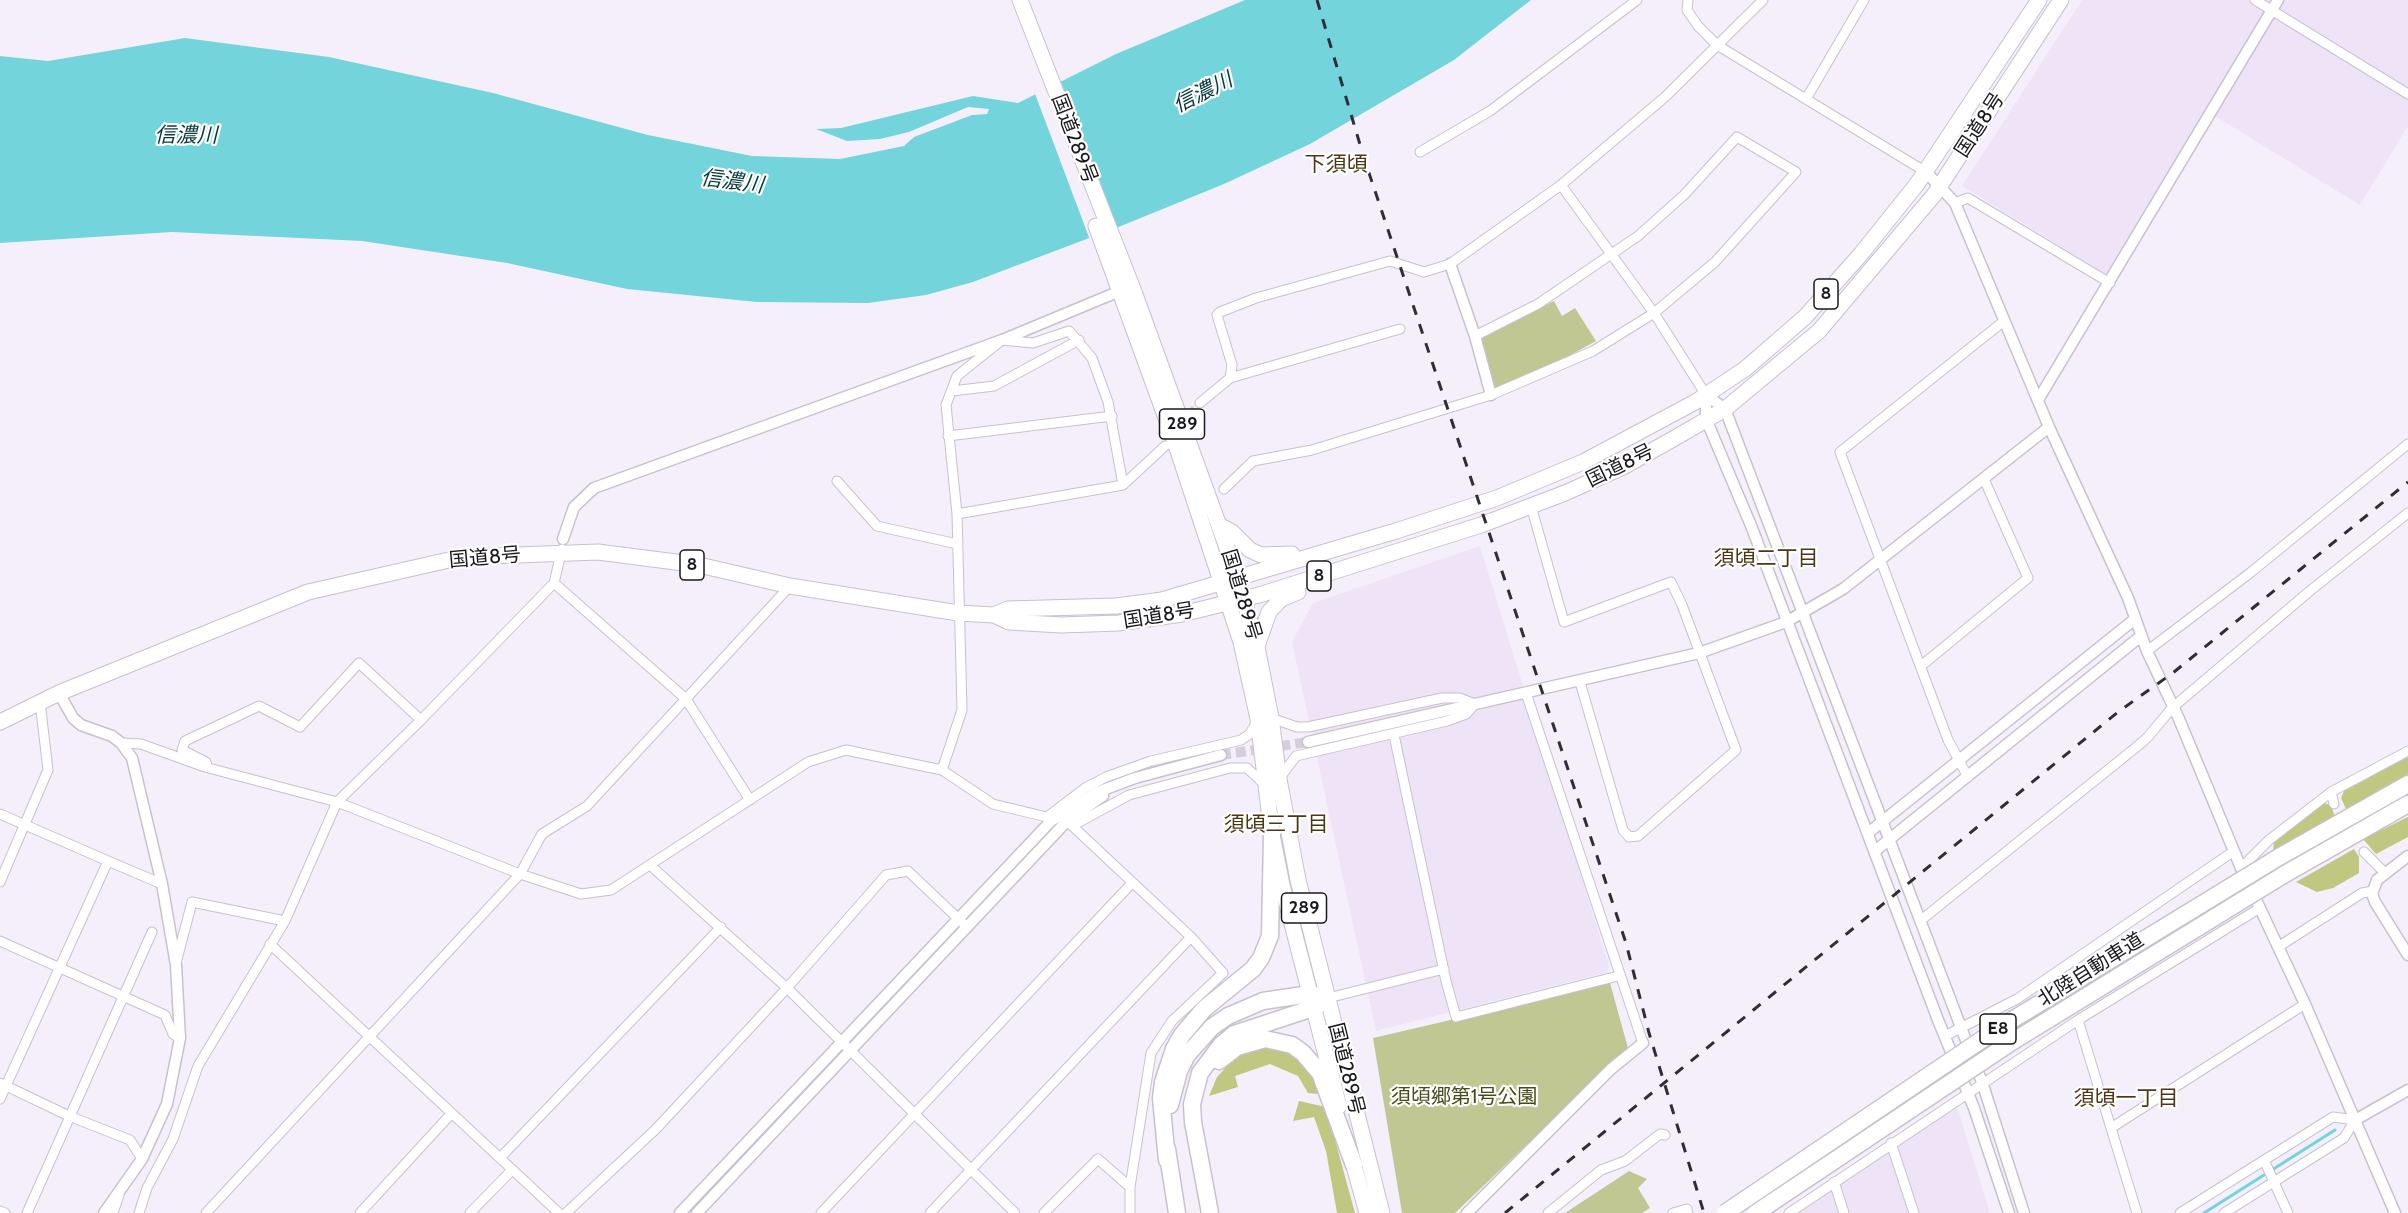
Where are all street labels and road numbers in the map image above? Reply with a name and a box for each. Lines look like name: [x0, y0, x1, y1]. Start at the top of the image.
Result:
street label: 国道8号: [1950, 88, 2010, 162]
street label: 国道289号: [1046, 91, 1102, 187]
road number: 8: [1814, 279, 1838, 309]
road number: 289: [1160, 409, 1204, 439]
street label: 国道8号: [1582, 439, 1658, 493]
street label: 国道8号: [448, 543, 522, 573]
street label: 国道289号: [1216, 547, 1266, 643]
road number: 8: [680, 550, 704, 580]
road number: 8: [1307, 561, 1331, 591]
street label: 国道8号: [1122, 599, 1196, 633]
road number: 289: [1282, 893, 1326, 923]
street label: 北陸自動車道: [2034, 928, 2148, 1012]
road number: E8: [1980, 1014, 2016, 1044]
street label: 国道289号: [1323, 1021, 1369, 1117]

